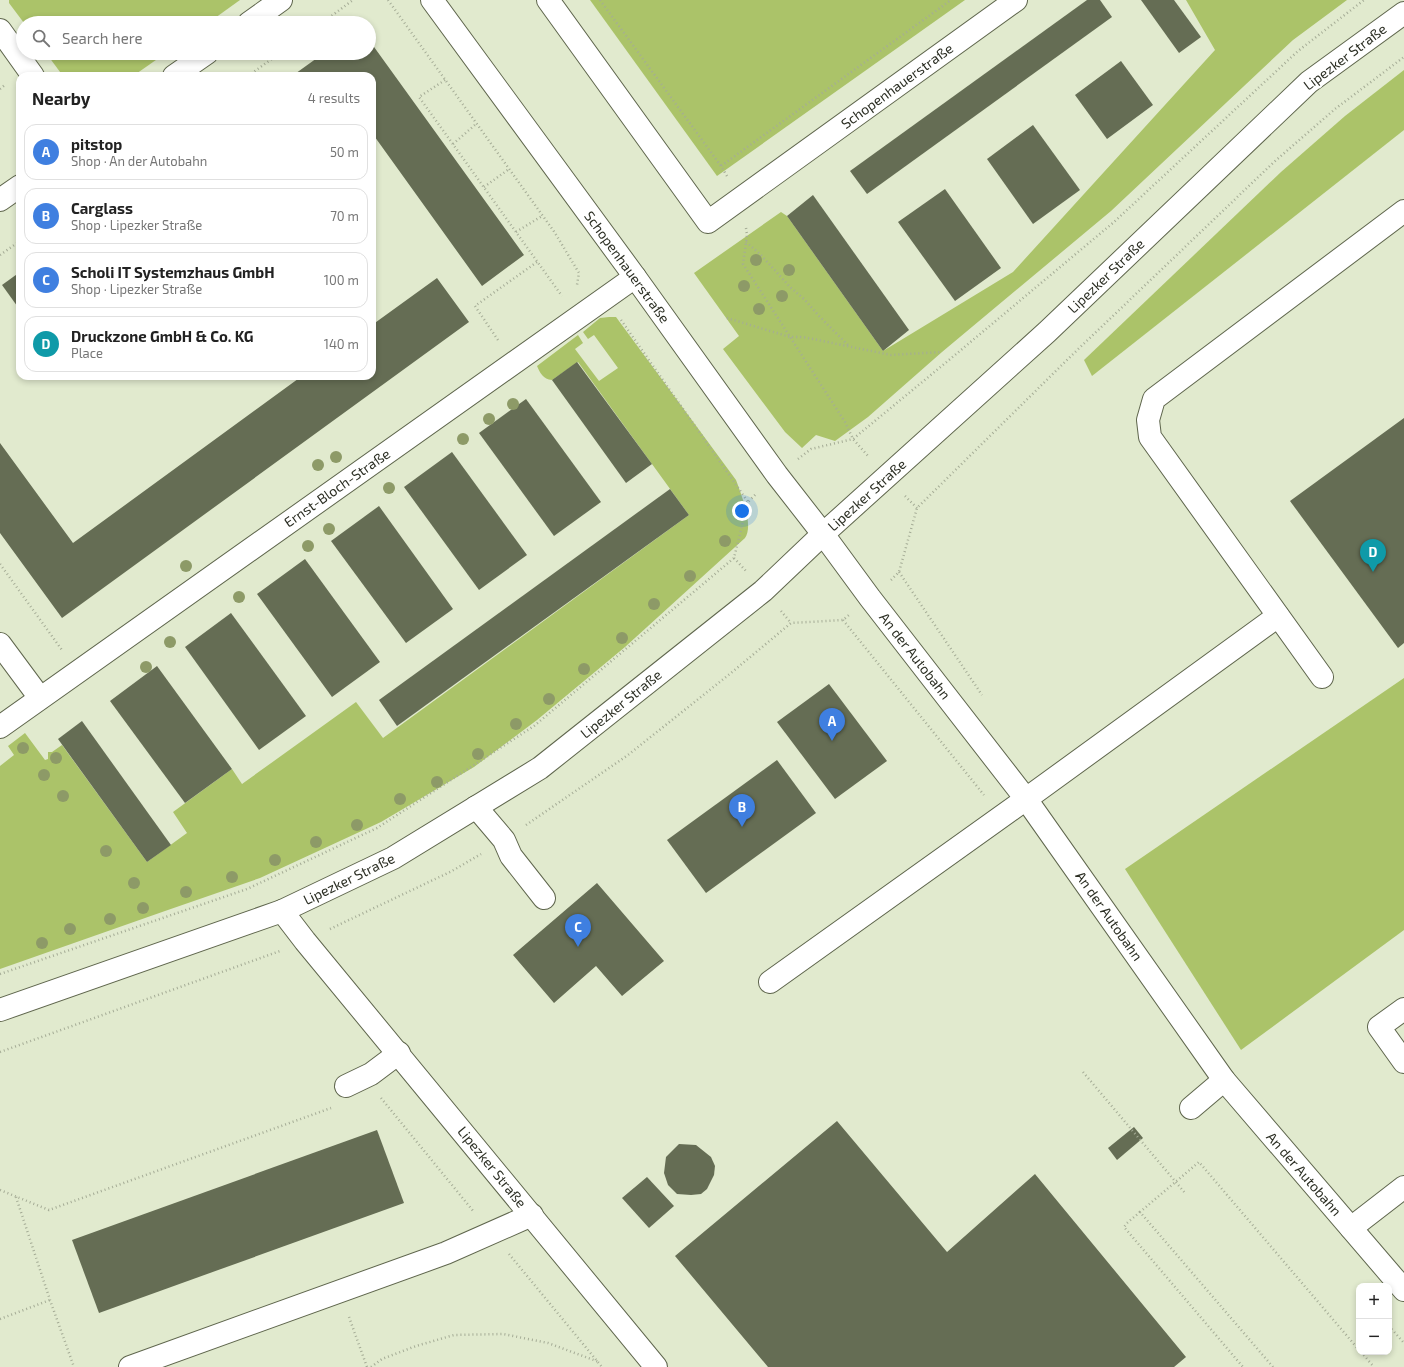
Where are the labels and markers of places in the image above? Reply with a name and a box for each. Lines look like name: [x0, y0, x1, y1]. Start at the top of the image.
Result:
pin: D: [1360, 539, 1386, 572]
pin: A: [819, 708, 845, 741]
pin: B: [729, 794, 755, 827]
pin: C: [565, 914, 591, 947]

